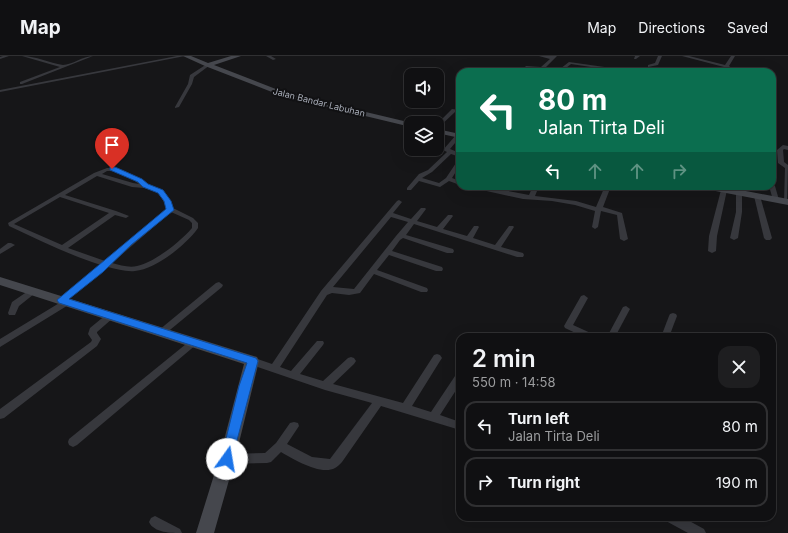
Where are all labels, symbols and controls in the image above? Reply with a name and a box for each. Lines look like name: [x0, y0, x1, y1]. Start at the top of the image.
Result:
text: Map: [20, 16, 61, 39]
text: Map: [587, 19, 616, 36]
text: Directions: [638, 19, 705, 36]
text: Saved: [727, 19, 768, 36]
map controls: [404, 68, 444, 156]
button: sound: [404, 68, 444, 108]
text: 80 m: [538, 83, 607, 117]
icon: left: [472, 84, 524, 136]
street label: Jalan Bandar Labuhan: [272, 85, 366, 119]
button: layers: [404, 116, 444, 156]
text: Jalan Tirta Deli: [538, 117, 665, 138]
pin: [95, 128, 129, 169]
icon: arrive: [101, 134, 123, 156]
icon: left: [542, 160, 564, 182]
icon: ahead: [584, 160, 606, 182]
icon: ahead: [626, 160, 648, 182]
icon: right: [668, 160, 690, 182]
text: 2 min: [472, 344, 536, 373]
button: close: [718, 346, 760, 388]
text: 550 m · 14:58: [472, 374, 555, 390]
text: Turn left: [508, 409, 569, 428]
icon: left: [474, 415, 496, 437]
text: 80 m: [722, 417, 758, 436]
text: Jalan Tirta Deli: [508, 428, 600, 444]
position arrow: [206, 438, 248, 480]
icon: right: [474, 471, 496, 493]
text: Turn right: [508, 473, 580, 492]
text: 190 m: [716, 473, 758, 492]

